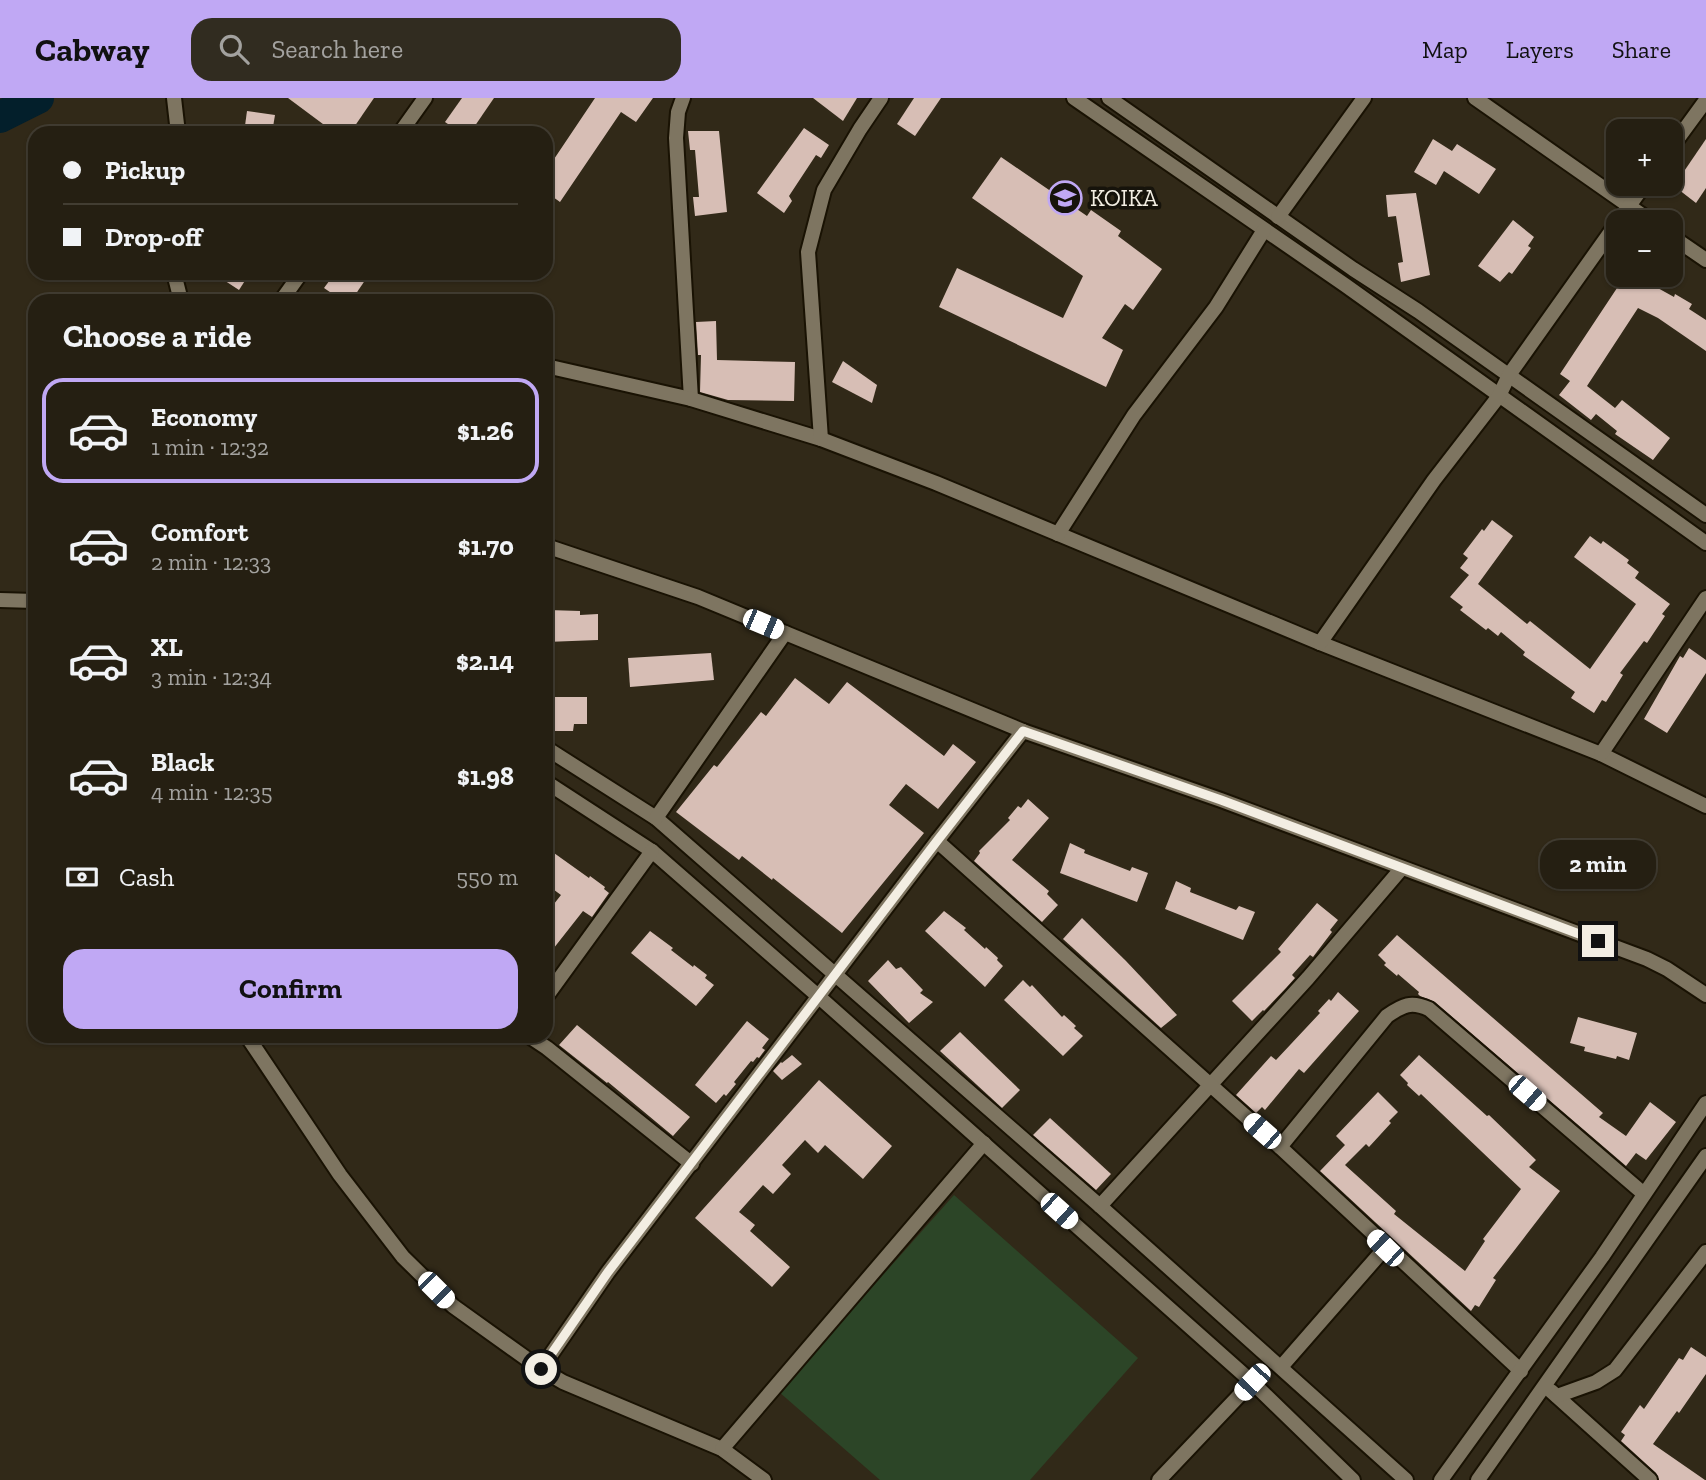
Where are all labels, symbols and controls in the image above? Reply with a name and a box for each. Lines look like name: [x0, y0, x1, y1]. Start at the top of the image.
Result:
search box: [191, 18, 681, 81]
text: Cabway: [35, 30, 149, 69]
icon: search: [215, 30, 253, 68]
text: Search here: [271, 33, 403, 65]
text: Map: [1422, 35, 1468, 64]
text: Layers: [1506, 35, 1574, 64]
text: Share: [1612, 35, 1671, 64]
map controls: [1606, 119, 1683, 287]
button: +: [1606, 119, 1683, 196]
text: Pickup: [105, 154, 185, 186]
school or university icon: KOIKA: [1046, 179, 1084, 217]
place label: KOIKA: [1090, 184, 1159, 212]
button: −: [1606, 210, 1683, 287]
text: Drop-off: [105, 221, 202, 253]
text: Choose a ride: [63, 317, 251, 355]
icon: car: [67, 399, 130, 462]
text: Economy: [151, 401, 257, 433]
text: $1.26: [457, 415, 514, 447]
text: 1 min · 12:32: [151, 433, 269, 461]
icon: car: [67, 514, 130, 577]
text: Comfort: [151, 516, 248, 548]
text: $1.70: [458, 530, 514, 562]
text: 2 min · 12:33: [151, 548, 271, 576]
car: [740, 606, 787, 642]
icon: car: [67, 629, 130, 692]
text: XL: [151, 631, 183, 663]
text: $2.14: [456, 645, 514, 677]
text: 3 min · 12:34: [151, 663, 272, 691]
icon: car: [67, 744, 130, 807]
text: Black: [151, 746, 214, 778]
text: $1.98: [457, 760, 514, 792]
text: 4 min · 12:35: [151, 778, 272, 806]
callout: 2 min: [1540, 840, 1656, 888]
text: 2 min: [1569, 850, 1627, 878]
icon: cash: [63, 858, 101, 896]
text: Cash: [119, 861, 174, 893]
text: 550 m: [456, 863, 518, 891]
route end: [1582, 925, 1614, 957]
button: Confirm: [63, 949, 518, 1029]
car: [1505, 1071, 1550, 1115]
car: [1240, 1109, 1285, 1153]
car: [1037, 1189, 1082, 1233]
car: [1363, 1226, 1408, 1270]
car: [414, 1268, 459, 1312]
route start: [525, 1353, 557, 1385]
car: [1230, 1359, 1275, 1405]

